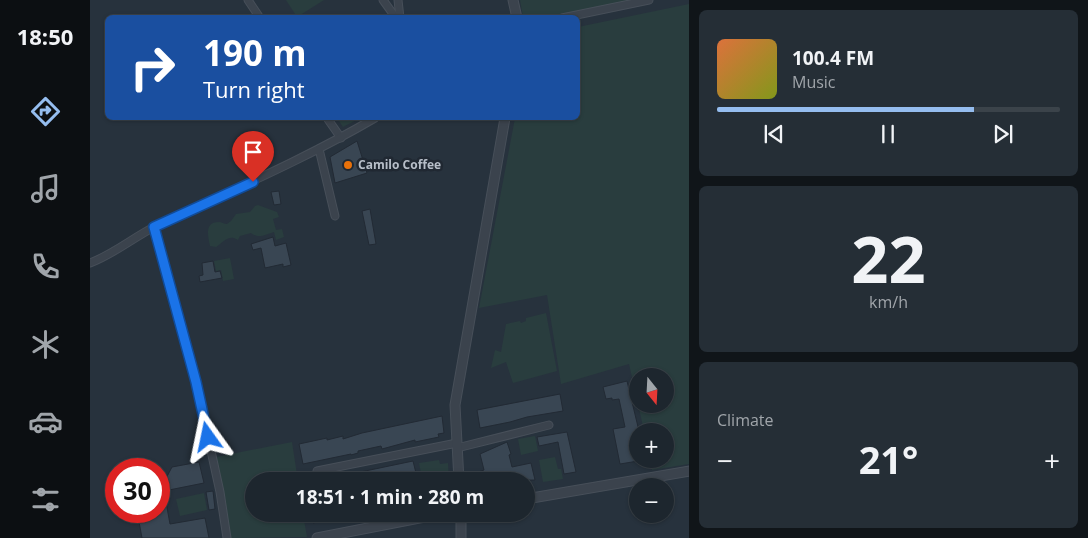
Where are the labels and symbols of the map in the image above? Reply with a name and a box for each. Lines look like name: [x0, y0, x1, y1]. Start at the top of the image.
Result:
pin: [232, 131, 274, 182]
place label: Camilo Coffee: [358, 156, 441, 173]
marker: Camilo Coffee: [342, 159, 354, 171]
north arrow: [629, 368, 674, 412]
position arrow: [181, 410, 233, 462]
speed limit sign: 30: [105, 458, 170, 523]

